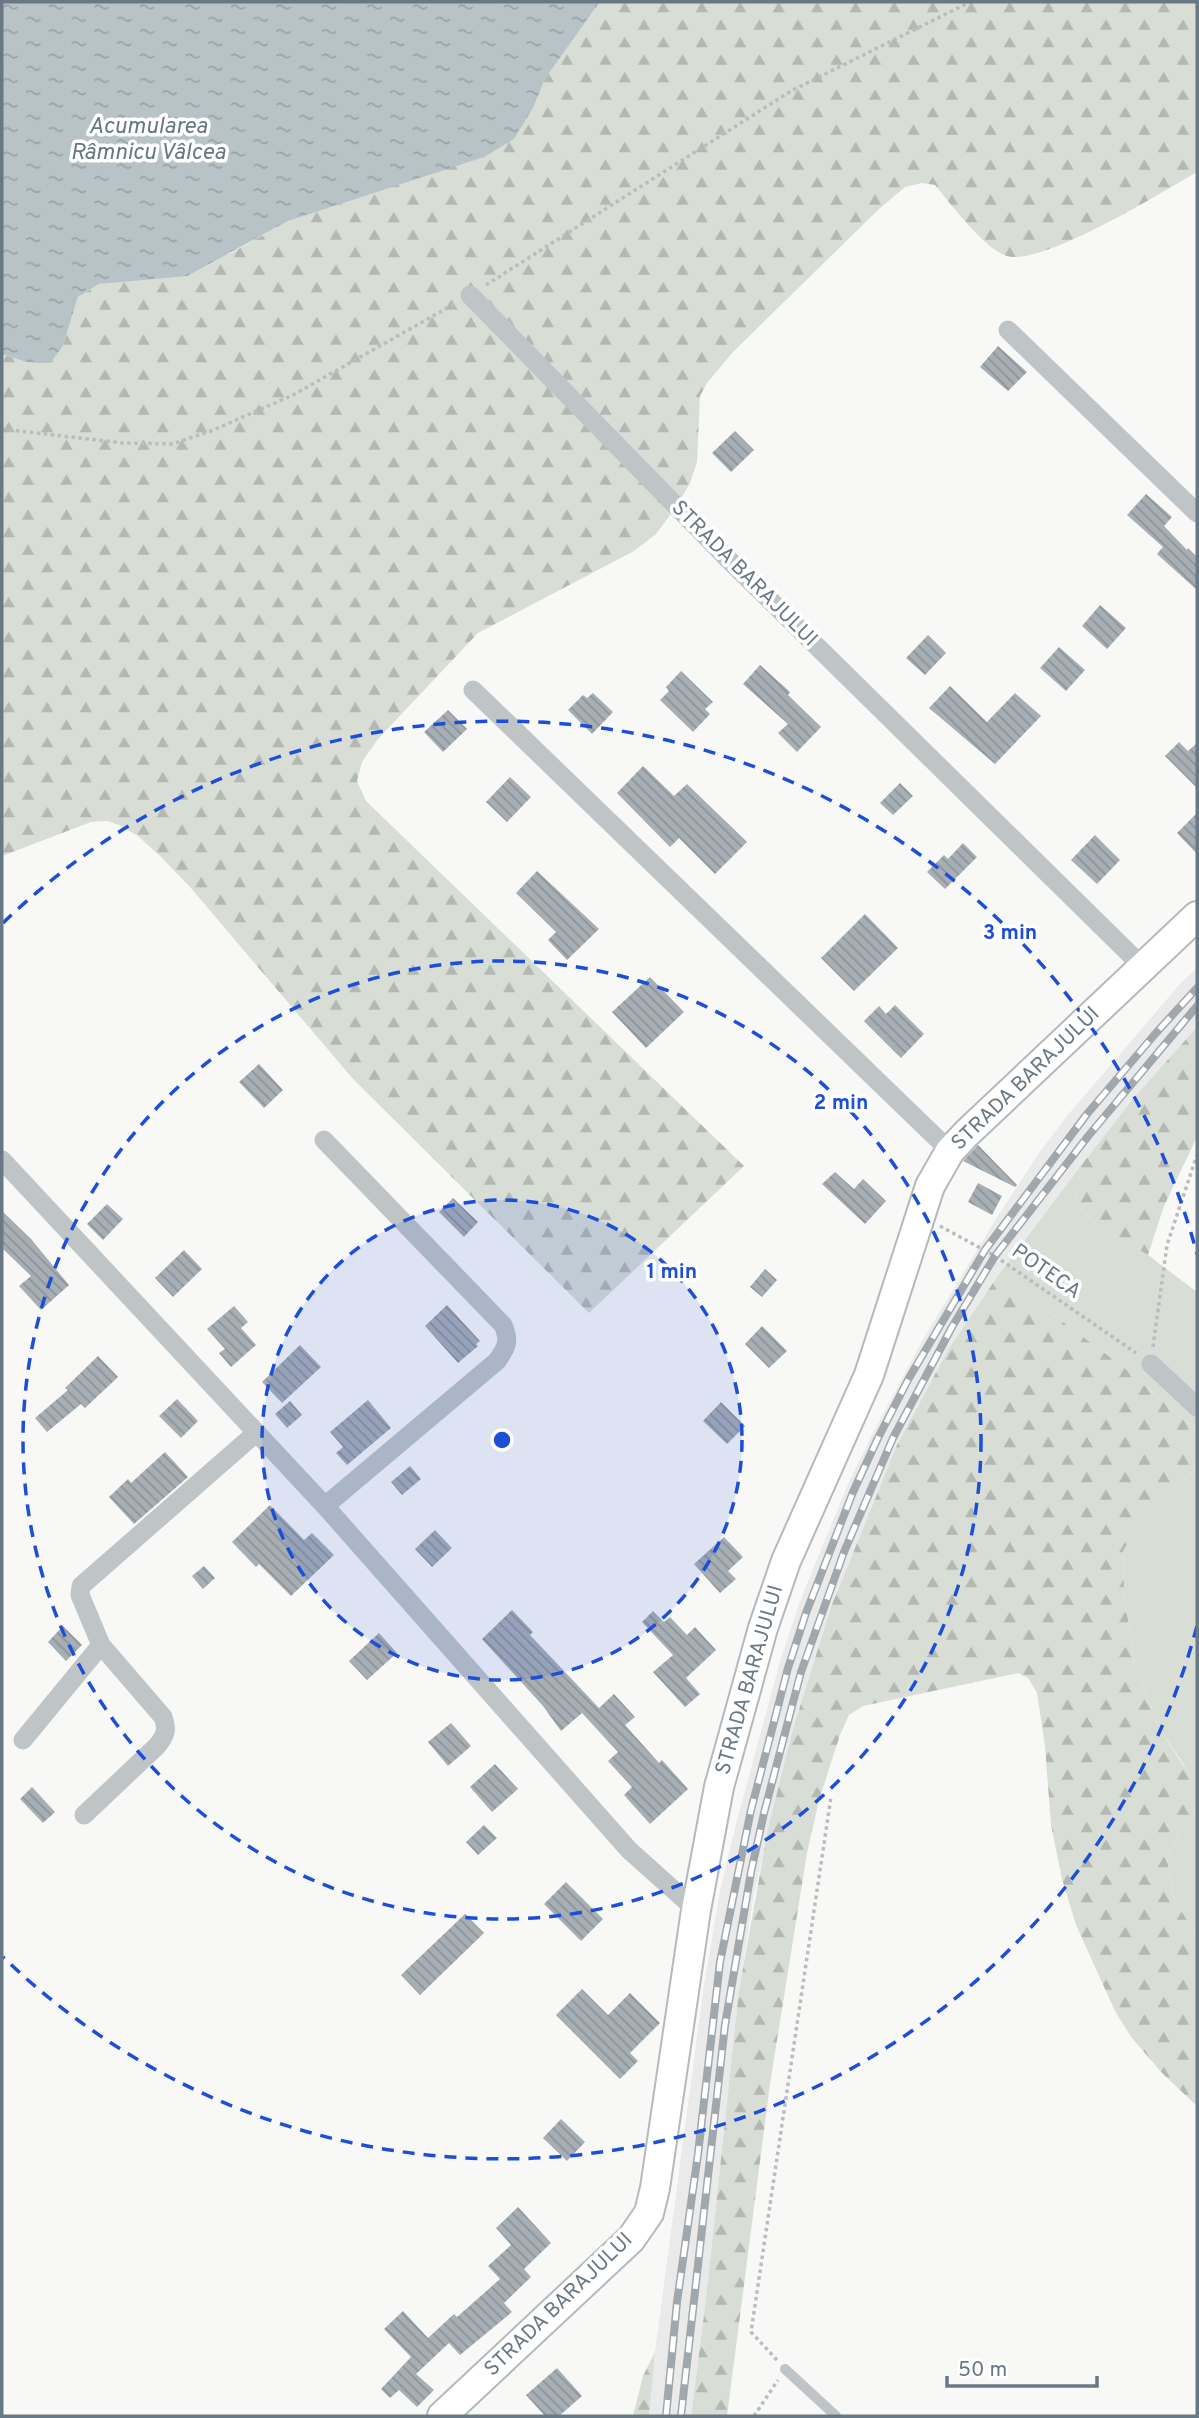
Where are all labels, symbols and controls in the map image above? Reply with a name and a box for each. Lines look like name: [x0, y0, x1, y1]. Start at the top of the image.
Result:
water label: Acumularea Râmnicu Vâlcea: [70, 113, 226, 168]
street label: STRADA BARAJULUI: [665, 495, 823, 653]
text: 3 min: [983, 920, 1037, 947]
street label: STRADA BARAJULUI: [946, 1001, 1106, 1157]
text: 2 min: [814, 1090, 868, 1117]
street label: POTECA: [1006, 1238, 1086, 1306]
text: 1 min: [647, 1259, 697, 1286]
centre of rings: [490, 1428, 514, 1452]
street label: STRADA BARAJULUI: [710, 1582, 790, 1778]
street label: STRADA BARAJULUI: [479, 2227, 639, 2383]
scale bar: [947, 2344, 1098, 2388]
text: 50 m: [958, 2357, 1007, 2384]

